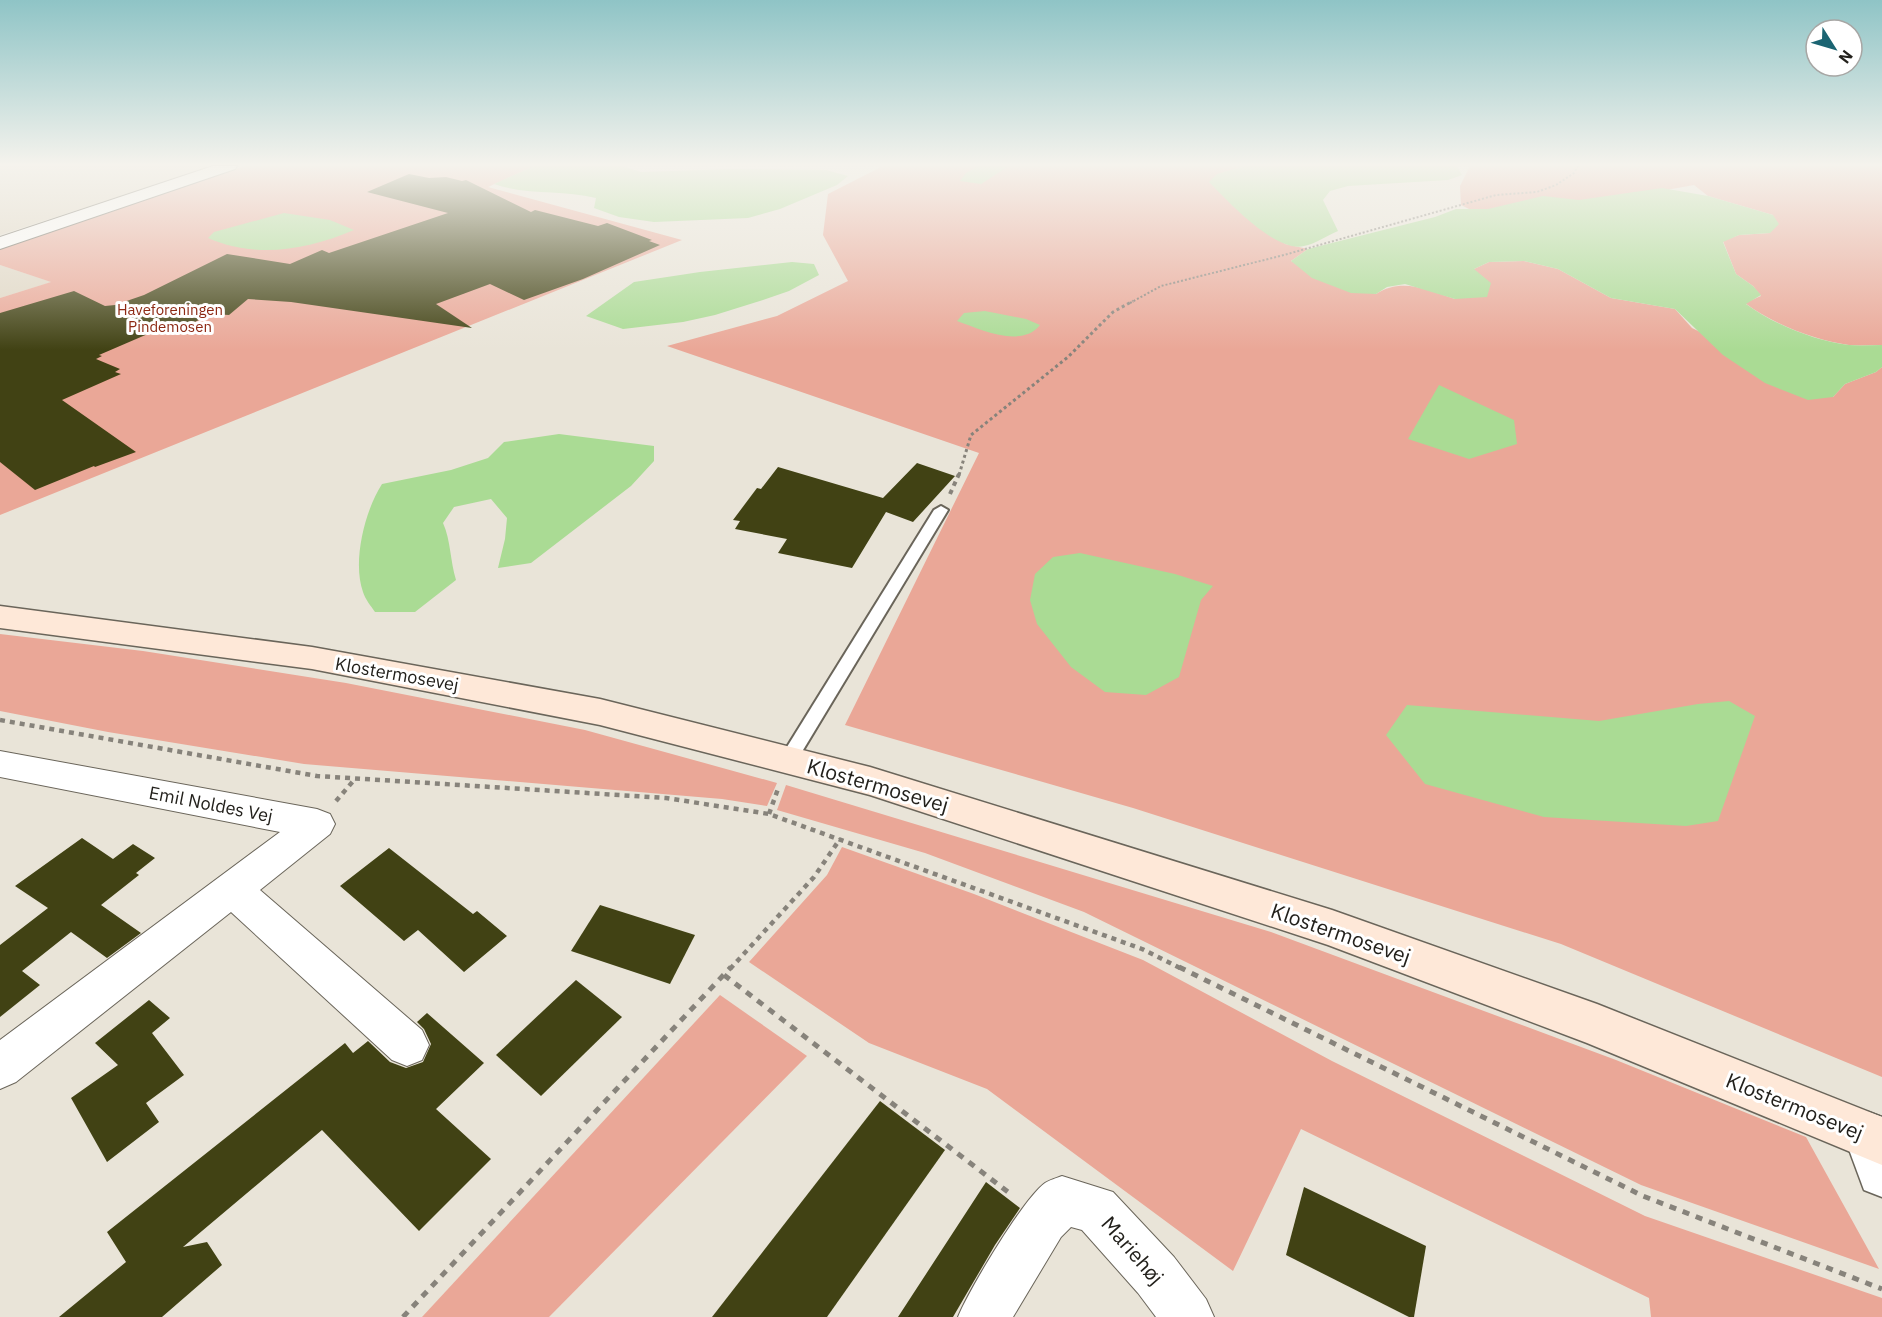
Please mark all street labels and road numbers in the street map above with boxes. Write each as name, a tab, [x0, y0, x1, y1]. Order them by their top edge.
street label: Klostermosevej	[333, 652, 461, 696]
street label: Klostermosevej	[804, 751, 952, 819]
street label: Emil Noldes Vej	[147, 781, 275, 827]
street label: Klostermosevej	[1267, 896, 1415, 970]
street label: Klostermosevej	[1722, 1066, 1868, 1146]
street label: Mariehøj	[1096, 1210, 1170, 1290]

